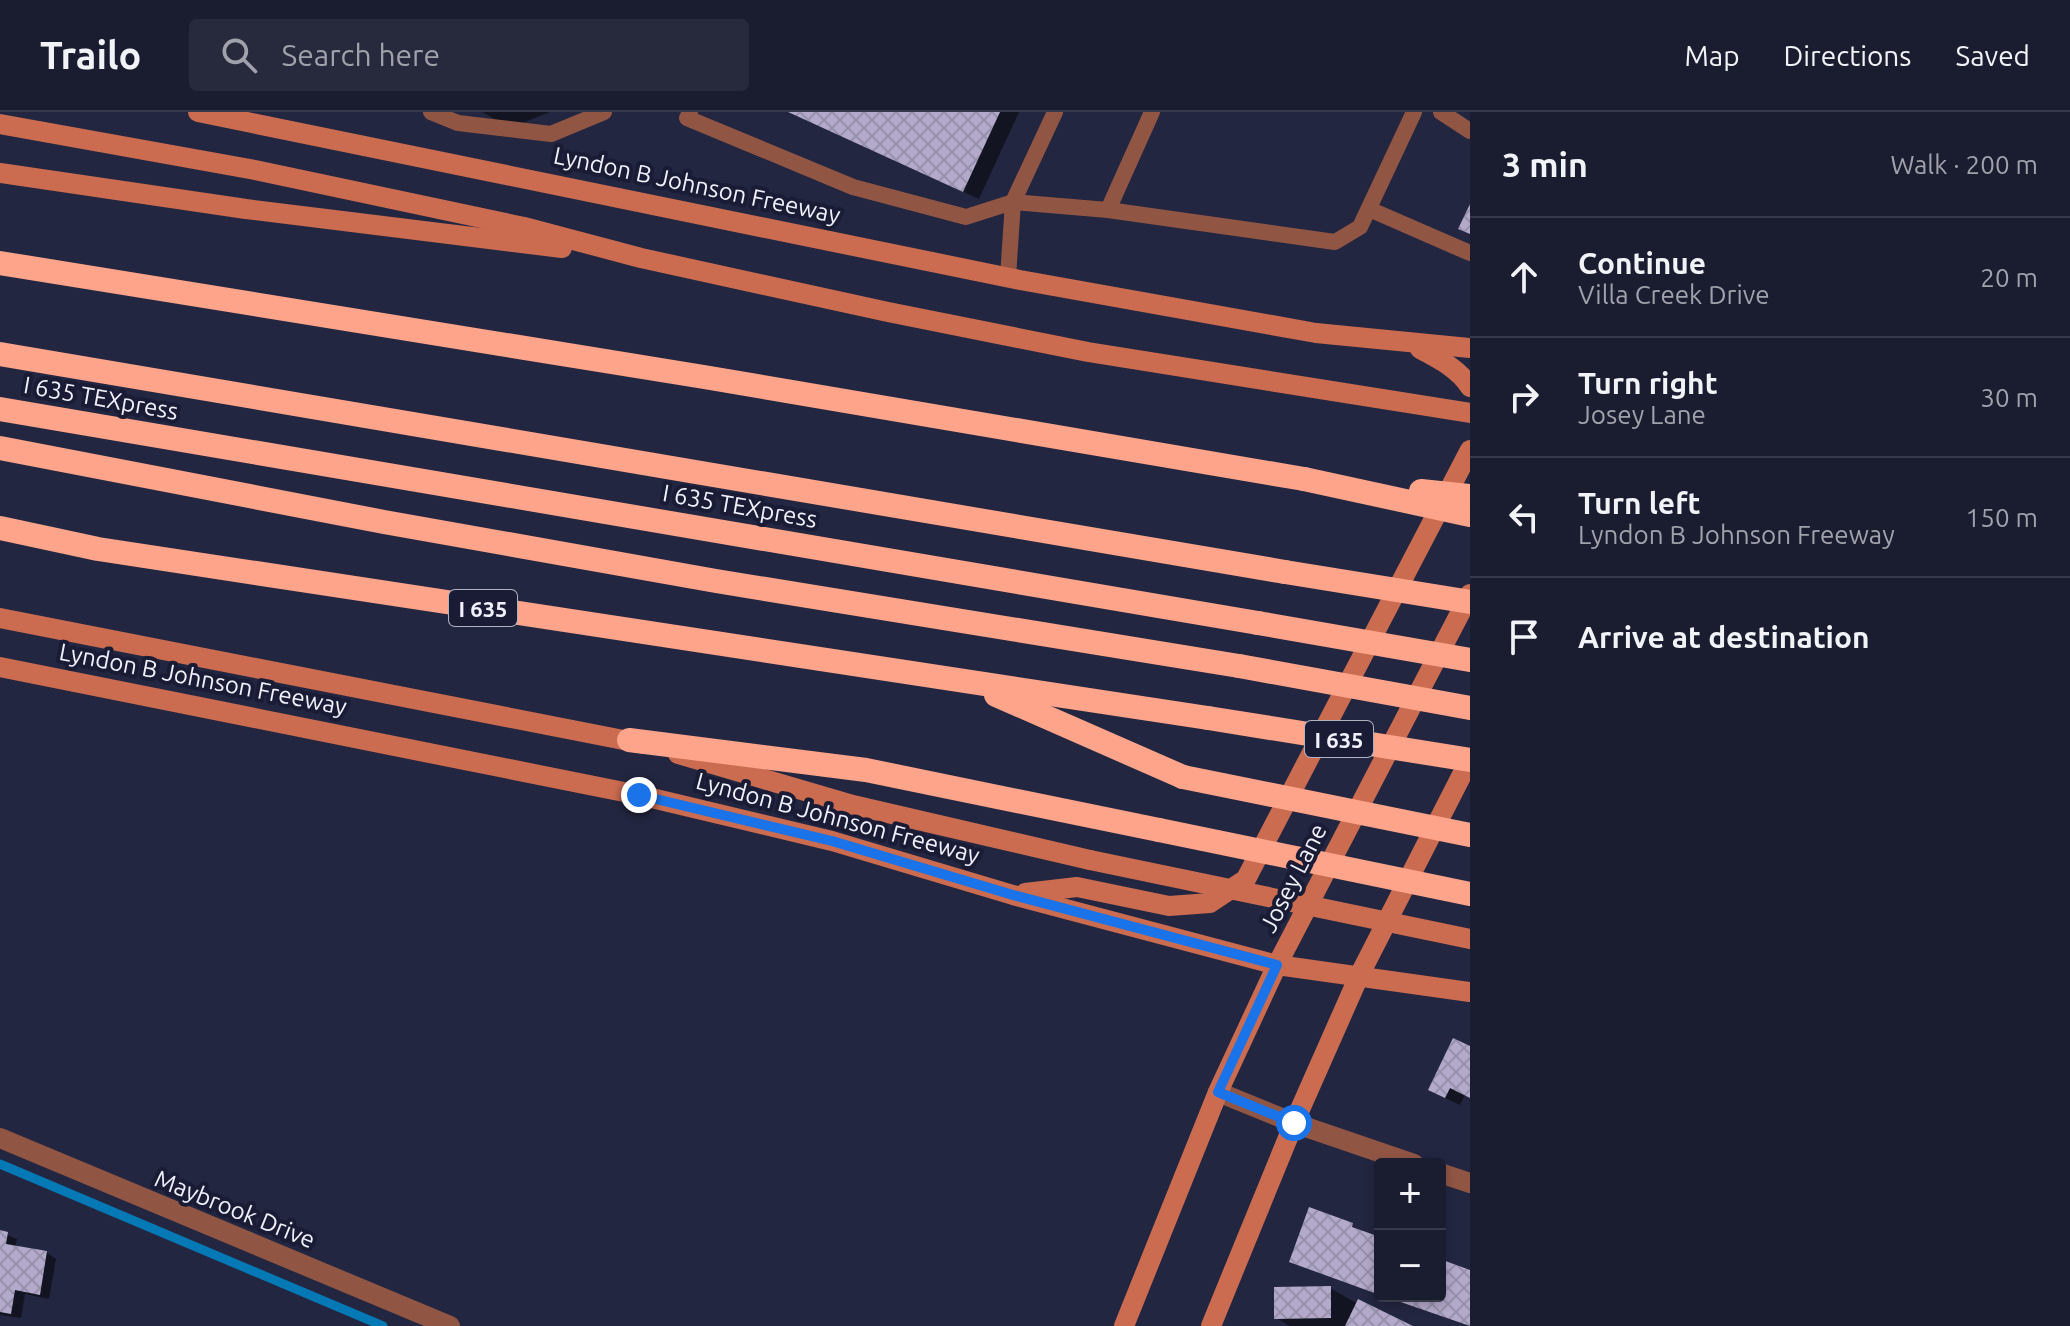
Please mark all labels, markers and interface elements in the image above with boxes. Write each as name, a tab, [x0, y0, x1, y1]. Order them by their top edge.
search box	[189, 19, 749, 91]
icon: search	[217, 33, 261, 77]
text: Trailo	[40, 34, 141, 76]
text: Search here	[281, 38, 440, 72]
text: Map	[1684, 40, 1740, 71]
text: Directions	[1784, 40, 1911, 71]
text: Saved	[1955, 40, 2030, 71]
street label: Lyndon B Johnson Freeway	[551, 141, 843, 229]
text: 3 min	[1502, 145, 1588, 183]
text: Walk · 200 m	[1890, 150, 2038, 179]
text: Continue	[1578, 246, 1706, 280]
icon: ahead	[1502, 255, 1546, 299]
text: 20 m	[1980, 263, 2038, 292]
text: Villa Creek Drive	[1578, 280, 1770, 309]
text: Turn right	[1578, 366, 1718, 400]
street label: I 635 TEXpress	[22, 371, 180, 425]
icon: right	[1502, 375, 1546, 419]
text: 30 m	[1980, 383, 2038, 412]
text: Josey Lane	[1578, 400, 1706, 429]
street label: I 635 TEXpress	[661, 479, 819, 533]
text: Turn left	[1578, 486, 1700, 520]
icon: left	[1502, 495, 1546, 539]
text: 150 m	[1966, 503, 2038, 532]
text: Lyndon B Johnson Freeway	[1578, 520, 1895, 549]
road number: I 635	[449, 590, 517, 626]
icon: arrive	[1502, 615, 1546, 659]
text: Arrive at destination	[1578, 620, 1870, 654]
street label: Lyndon B Johnson Freeway	[57, 638, 349, 720]
road number: I 635	[1305, 721, 1373, 757]
street label: Lyndon B Johnson Freeway	[693, 767, 983, 869]
route end	[621, 777, 657, 813]
street label: Josey Lane	[1254, 819, 1332, 937]
route start	[1276, 1105, 1312, 1141]
map controls	[1374, 1158, 1446, 1302]
button: +	[1374, 1158, 1446, 1230]
street label: Maybrook Drive	[151, 1165, 319, 1253]
button: −	[1374, 1230, 1446, 1302]

